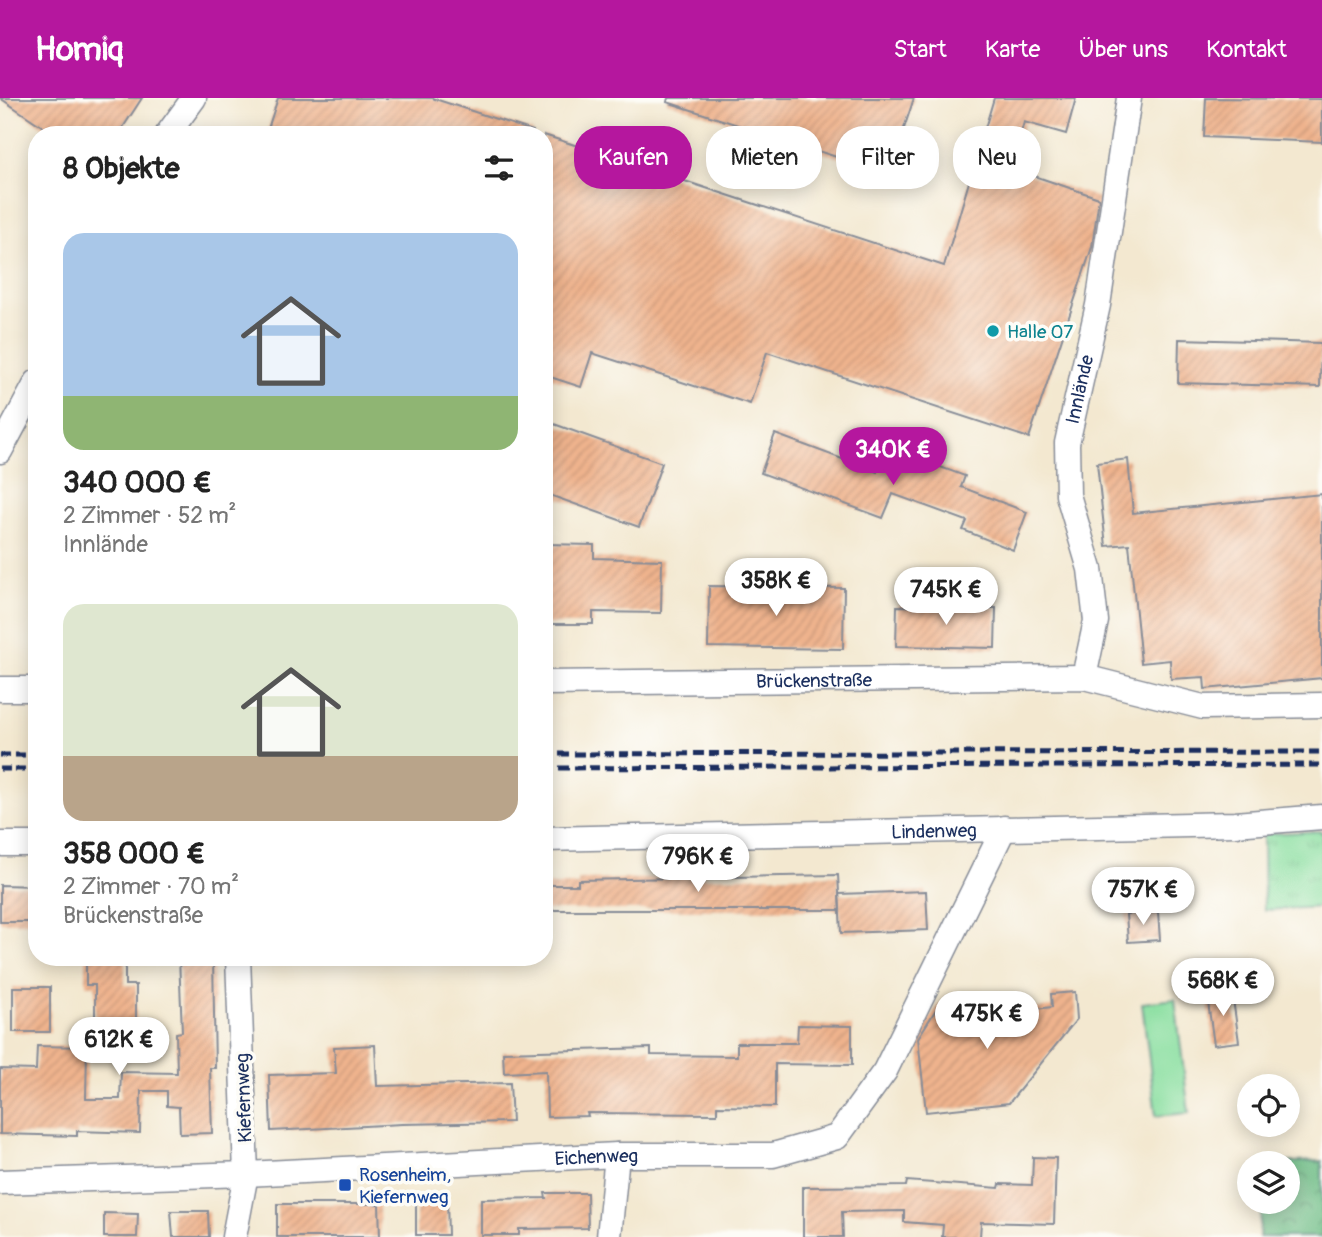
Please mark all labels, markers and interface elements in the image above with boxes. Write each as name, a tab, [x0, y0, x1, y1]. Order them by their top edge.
text: Homiq	[35, 29, 123, 70]
text: Start	[894, 35, 947, 64]
text: Karte	[985, 35, 1040, 64]
text: Über uns	[1078, 35, 1168, 64]
text: Kontakt	[1206, 35, 1287, 64]
chip: Kaufen	[574, 126, 692, 189]
chip: Mieten	[706, 126, 822, 189]
chip: Filter	[836, 126, 939, 189]
chip: Neu	[953, 126, 1041, 189]
icon: filters	[480, 149, 518, 187]
text: 8 Objekte	[63, 150, 180, 187]
icon: home	[228, 278, 354, 404]
place label: Halle 07	[1007, 320, 1073, 344]
marker: Halle 07	[985, 323, 1001, 339]
street label: Innlände	[1061, 352, 1100, 426]
pin: 340K €	[836, 428, 950, 487]
text: 340K €	[855, 435, 931, 464]
text: 340 000 €	[63, 464, 212, 501]
text: 2 Zimmer · 52 m²	[63, 501, 237, 530]
text: Innlände	[63, 530, 148, 559]
pin: 358K €	[719, 559, 833, 618]
text: 358K €	[741, 566, 811, 595]
pin: 745K €	[889, 568, 1003, 627]
text: 745K €	[910, 575, 982, 604]
icon: home	[228, 649, 354, 775]
street label: Brückenstraße	[756, 668, 873, 694]
street label: Lindenweg	[891, 819, 977, 844]
pin: 796K €	[641, 834, 755, 894]
text: 358 000 €	[63, 835, 205, 872]
text: 796K €	[662, 842, 734, 871]
pin: 757K €	[1086, 868, 1200, 927]
text: 2 Zimmer · 70 m²	[63, 872, 239, 901]
text: 757K €	[1108, 875, 1178, 904]
text: Brückenstraße	[63, 901, 203, 930]
pin: 568K €	[1166, 958, 1280, 1018]
text: 568K €	[1187, 966, 1259, 995]
pin: 475K €	[930, 992, 1044, 1051]
text: 475K €	[951, 999, 1023, 1028]
pin: 612K €	[62, 1018, 176, 1077]
text: 612K €	[84, 1025, 154, 1054]
street label: Kiefernweg	[230, 1053, 258, 1143]
map controls	[1237, 1074, 1300, 1214]
button: locate	[1237, 1074, 1300, 1137]
street label: Eichenweg	[554, 1144, 638, 1171]
button: layers	[1237, 1151, 1300, 1214]
place label: Rosenheim, Kiefernweg	[359, 1163, 451, 1209]
marker: Rosenheim, Kiefernweg	[337, 1177, 353, 1193]

